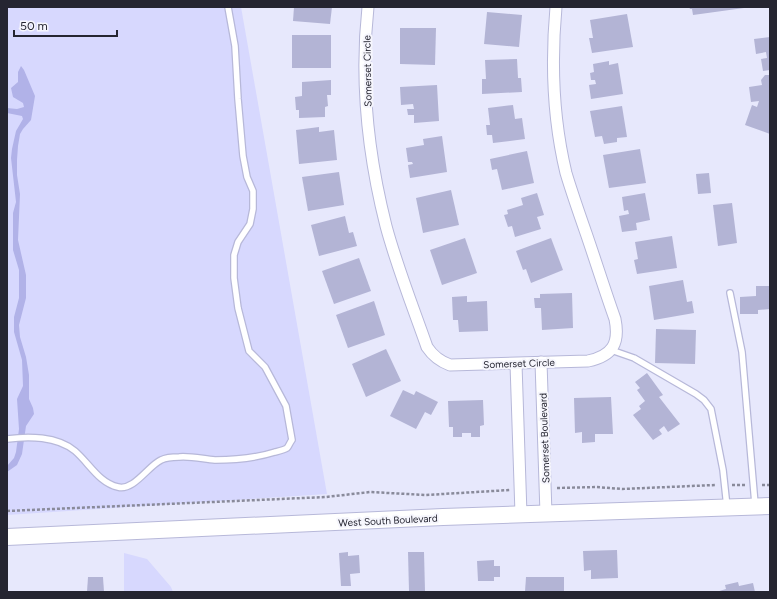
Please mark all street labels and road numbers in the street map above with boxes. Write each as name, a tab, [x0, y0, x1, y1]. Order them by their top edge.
street label: Somerset Circle	[360, 35, 375, 107]
street label: Somerset Circle	[483, 356, 556, 371]
street label: Somerset Boulevard	[536, 393, 553, 483]
street label: West South Boulevard	[338, 511, 438, 530]

